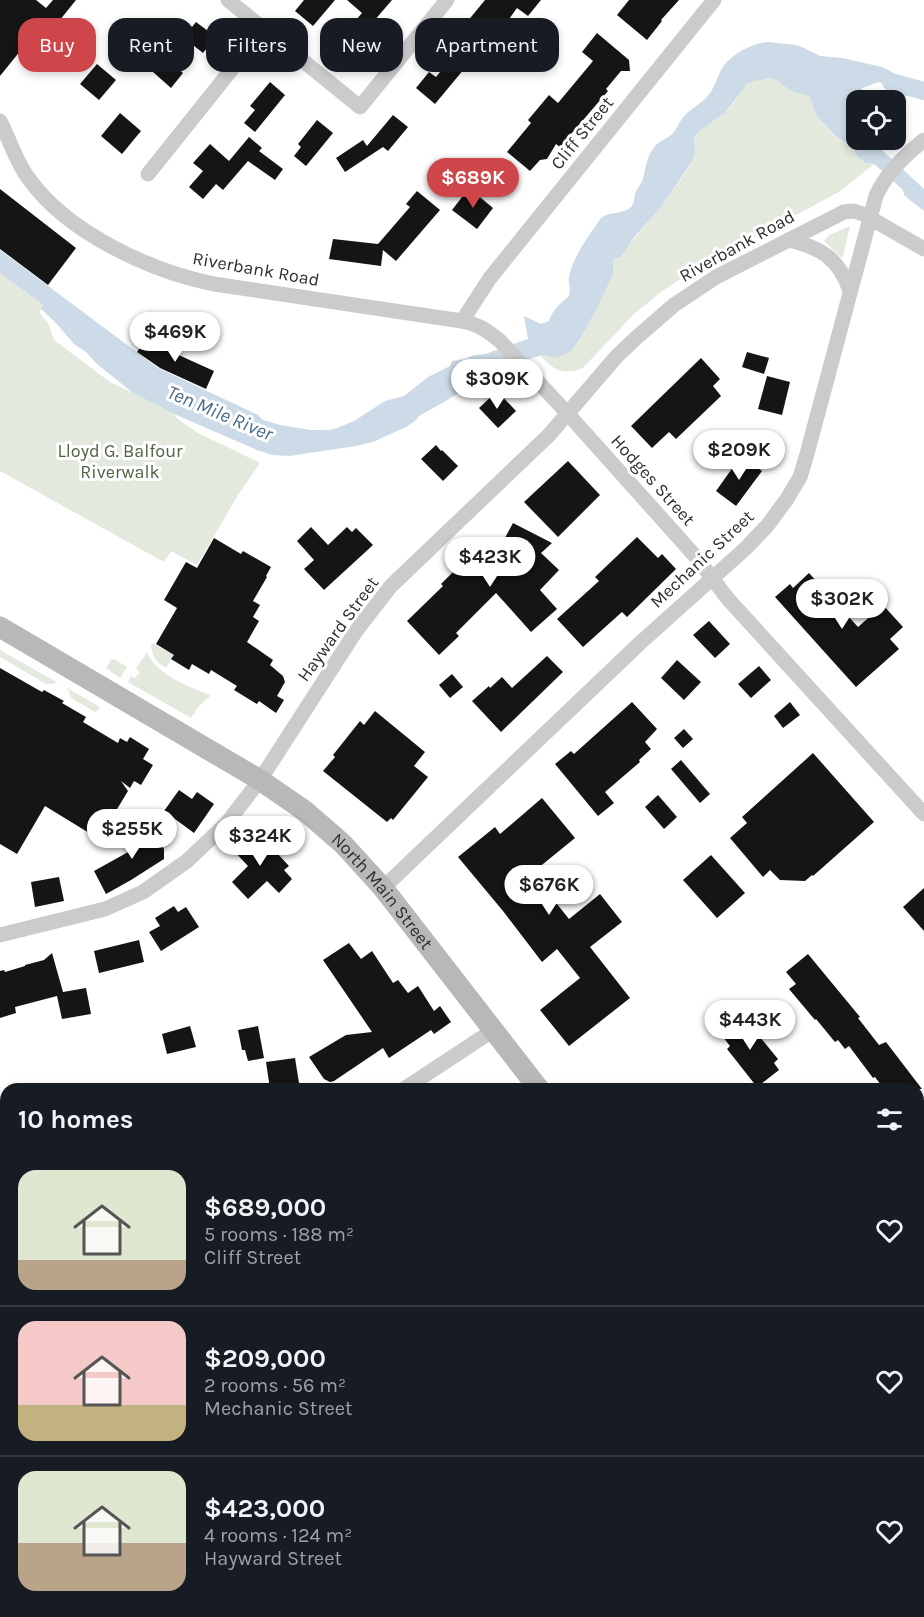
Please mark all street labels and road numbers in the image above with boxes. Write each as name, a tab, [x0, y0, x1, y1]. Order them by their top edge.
street label: Cliff Street	[546, 92, 618, 174]
street label: Riverbank Road	[675, 205, 799, 287]
street label: Riverbank Road	[191, 247, 321, 291]
street label: Hodges Street	[606, 430, 700, 530]
street label: Mechanic Street	[646, 505, 759, 613]
street label: Hayward Street	[293, 572, 384, 686]
street label: North Main Street	[327, 828, 438, 954]

